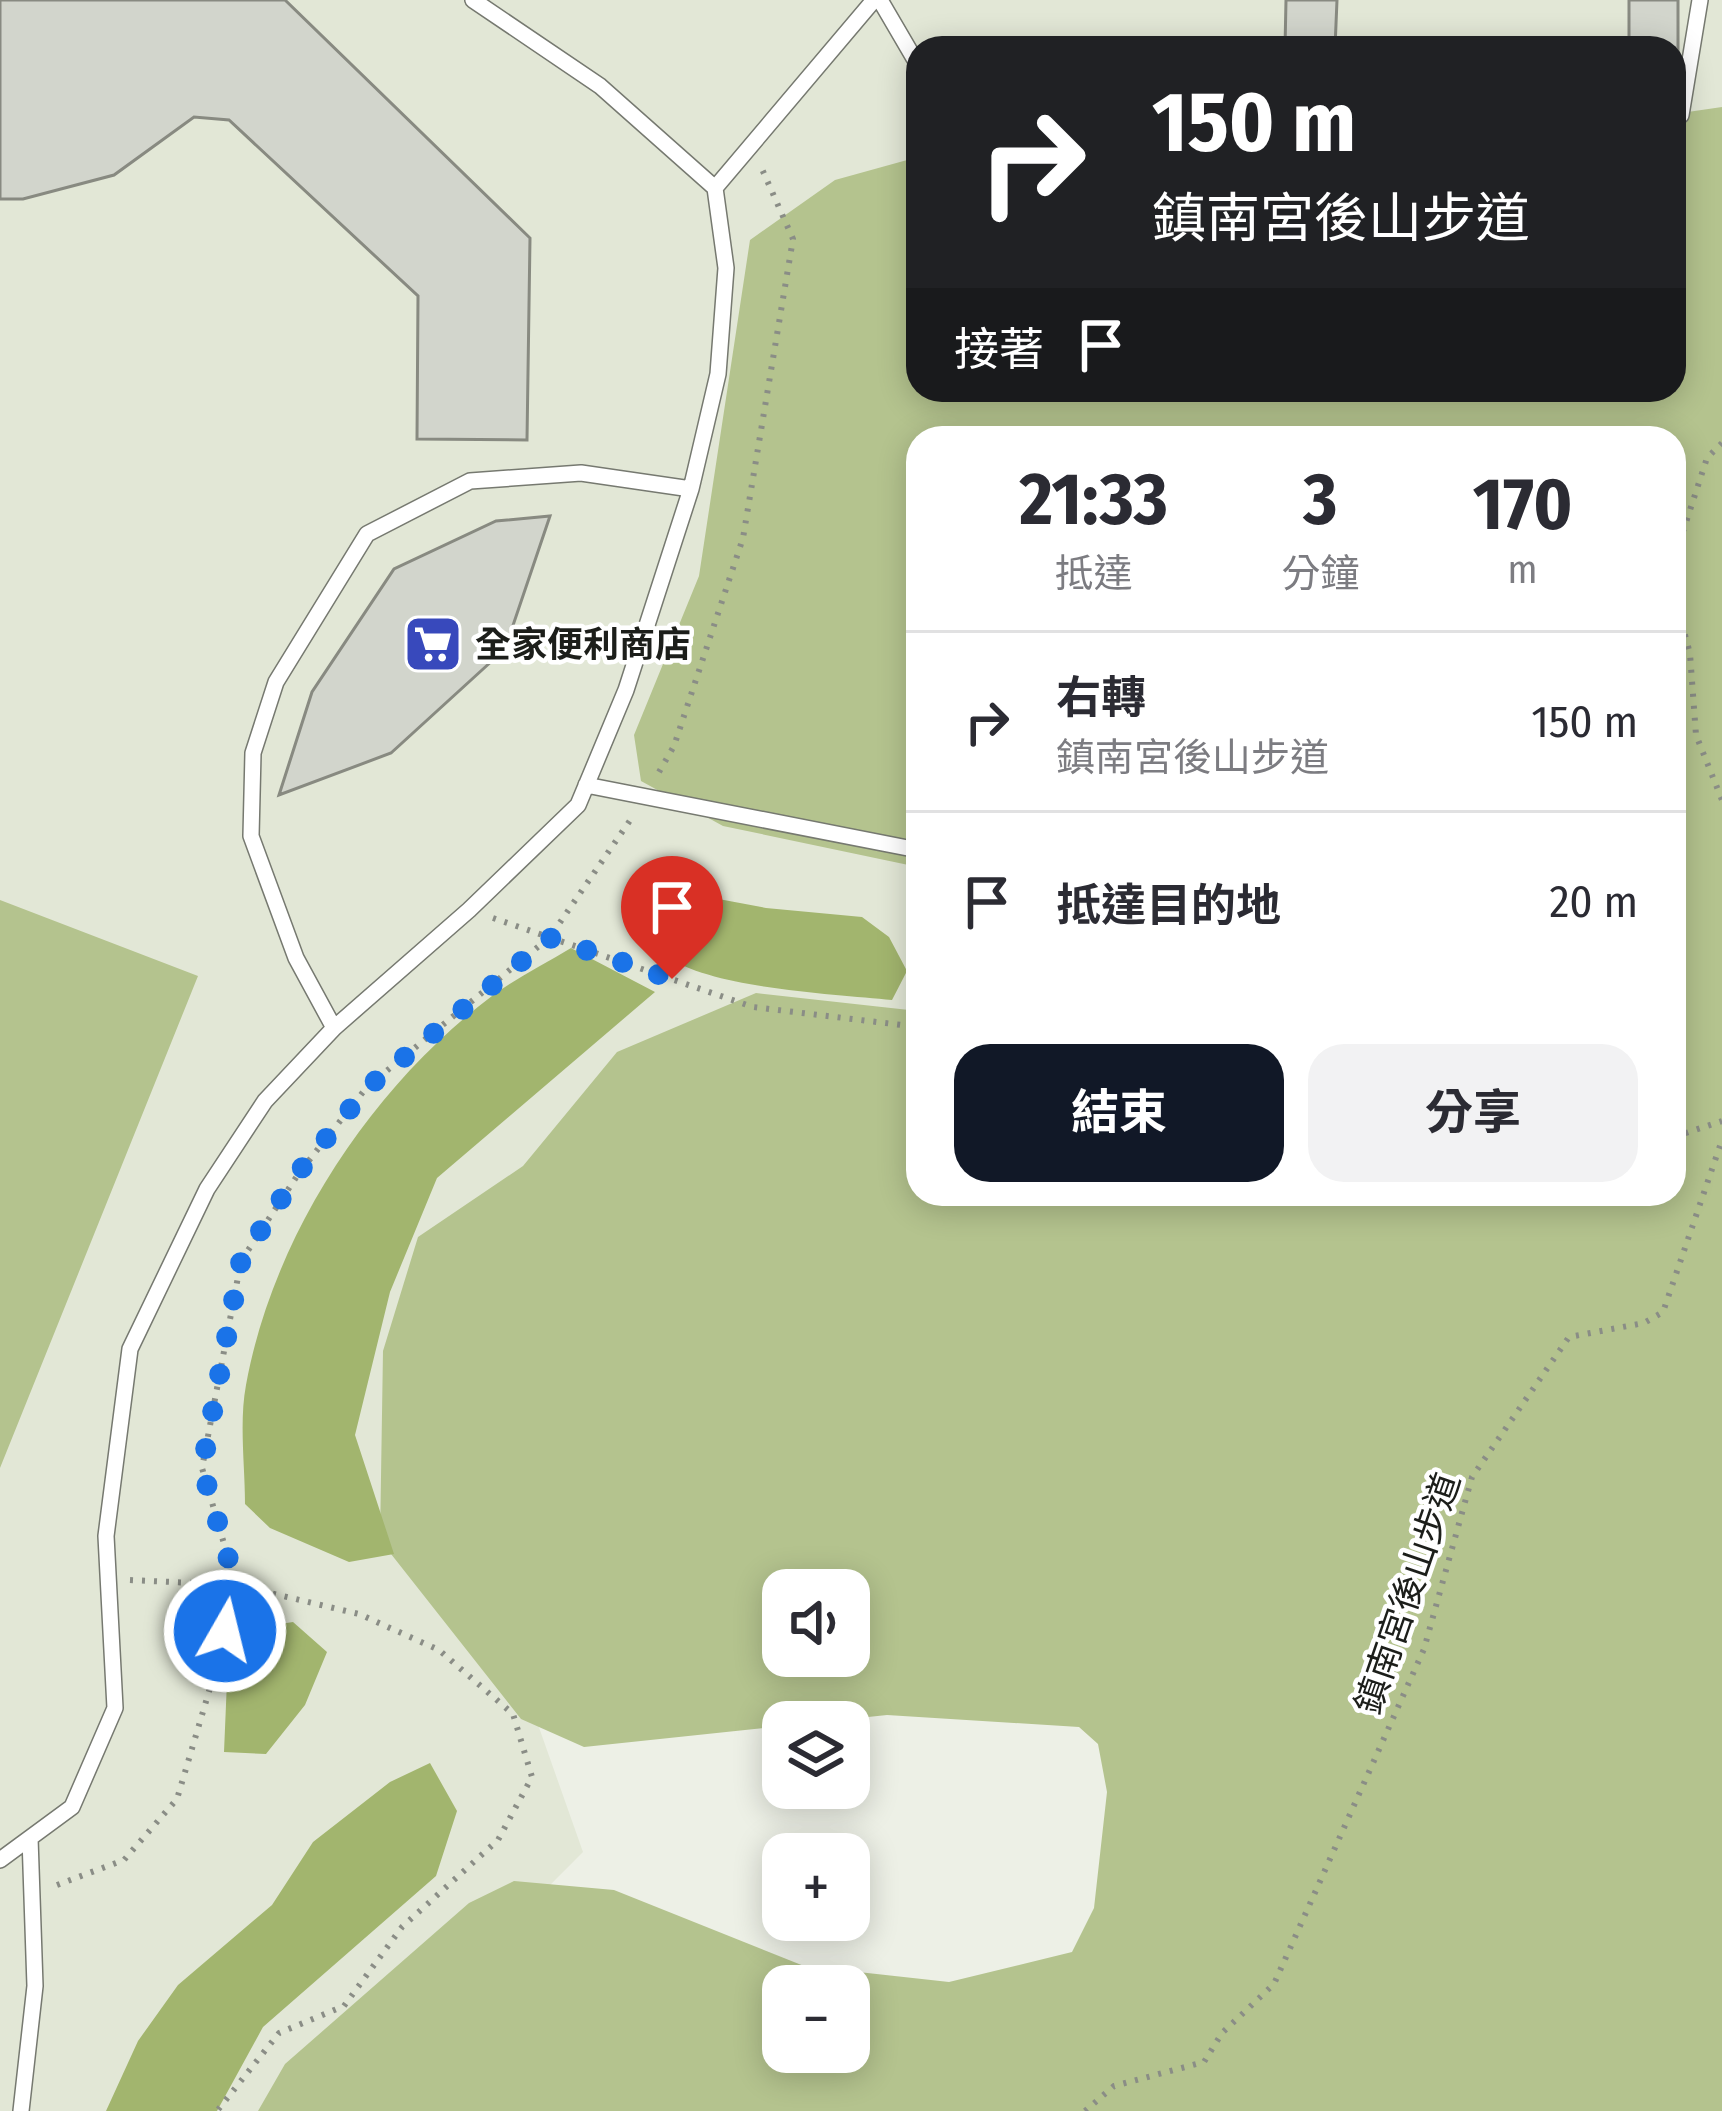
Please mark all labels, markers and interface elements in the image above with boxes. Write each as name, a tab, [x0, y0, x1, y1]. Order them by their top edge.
text: 150 m	[1152, 72, 1356, 173]
icon: right	[954, 84, 1110, 240]
text: 鎮南宮後山步道	[1152, 187, 1530, 251]
icon: arrive	[1068, 312, 1134, 378]
text: 接著	[954, 323, 1044, 377]
text: 21:33	[1019, 457, 1168, 543]
text: 3	[1303, 457, 1337, 543]
text: 170	[1473, 462, 1573, 548]
text: m	[1508, 547, 1538, 593]
text: 抵達	[1055, 551, 1133, 597]
text: 分鐘	[1281, 551, 1359, 597]
supermarket icon: 全家便利商店	[402, 613, 464, 675]
place label: 全家便利商店	[475, 623, 691, 667]
text: 右轉	[1056, 671, 1146, 725]
icon: right	[954, 689, 1020, 755]
text: 150 m	[1531, 695, 1638, 749]
text: 鎮南宮後山步道	[1056, 735, 1329, 781]
pin	[621, 856, 723, 979]
icon: arrive	[954, 869, 1020, 935]
icon: arrive	[639, 874, 705, 940]
text: 20 m	[1550, 875, 1638, 929]
text: 抵達目的地	[1056, 879, 1281, 933]
button: 結束	[954, 1044, 1284, 1182]
button: 分享	[1308, 1044, 1638, 1182]
street label: 鎮南宮後山步道	[1346, 1467, 1470, 1720]
position arrow	[162, 1568, 288, 1694]
map controls	[762, 1569, 870, 2073]
button: sound	[762, 1569, 870, 1677]
button: layers	[762, 1701, 870, 1809]
button: +	[762, 1833, 870, 1941]
button: −	[762, 1965, 870, 2073]

